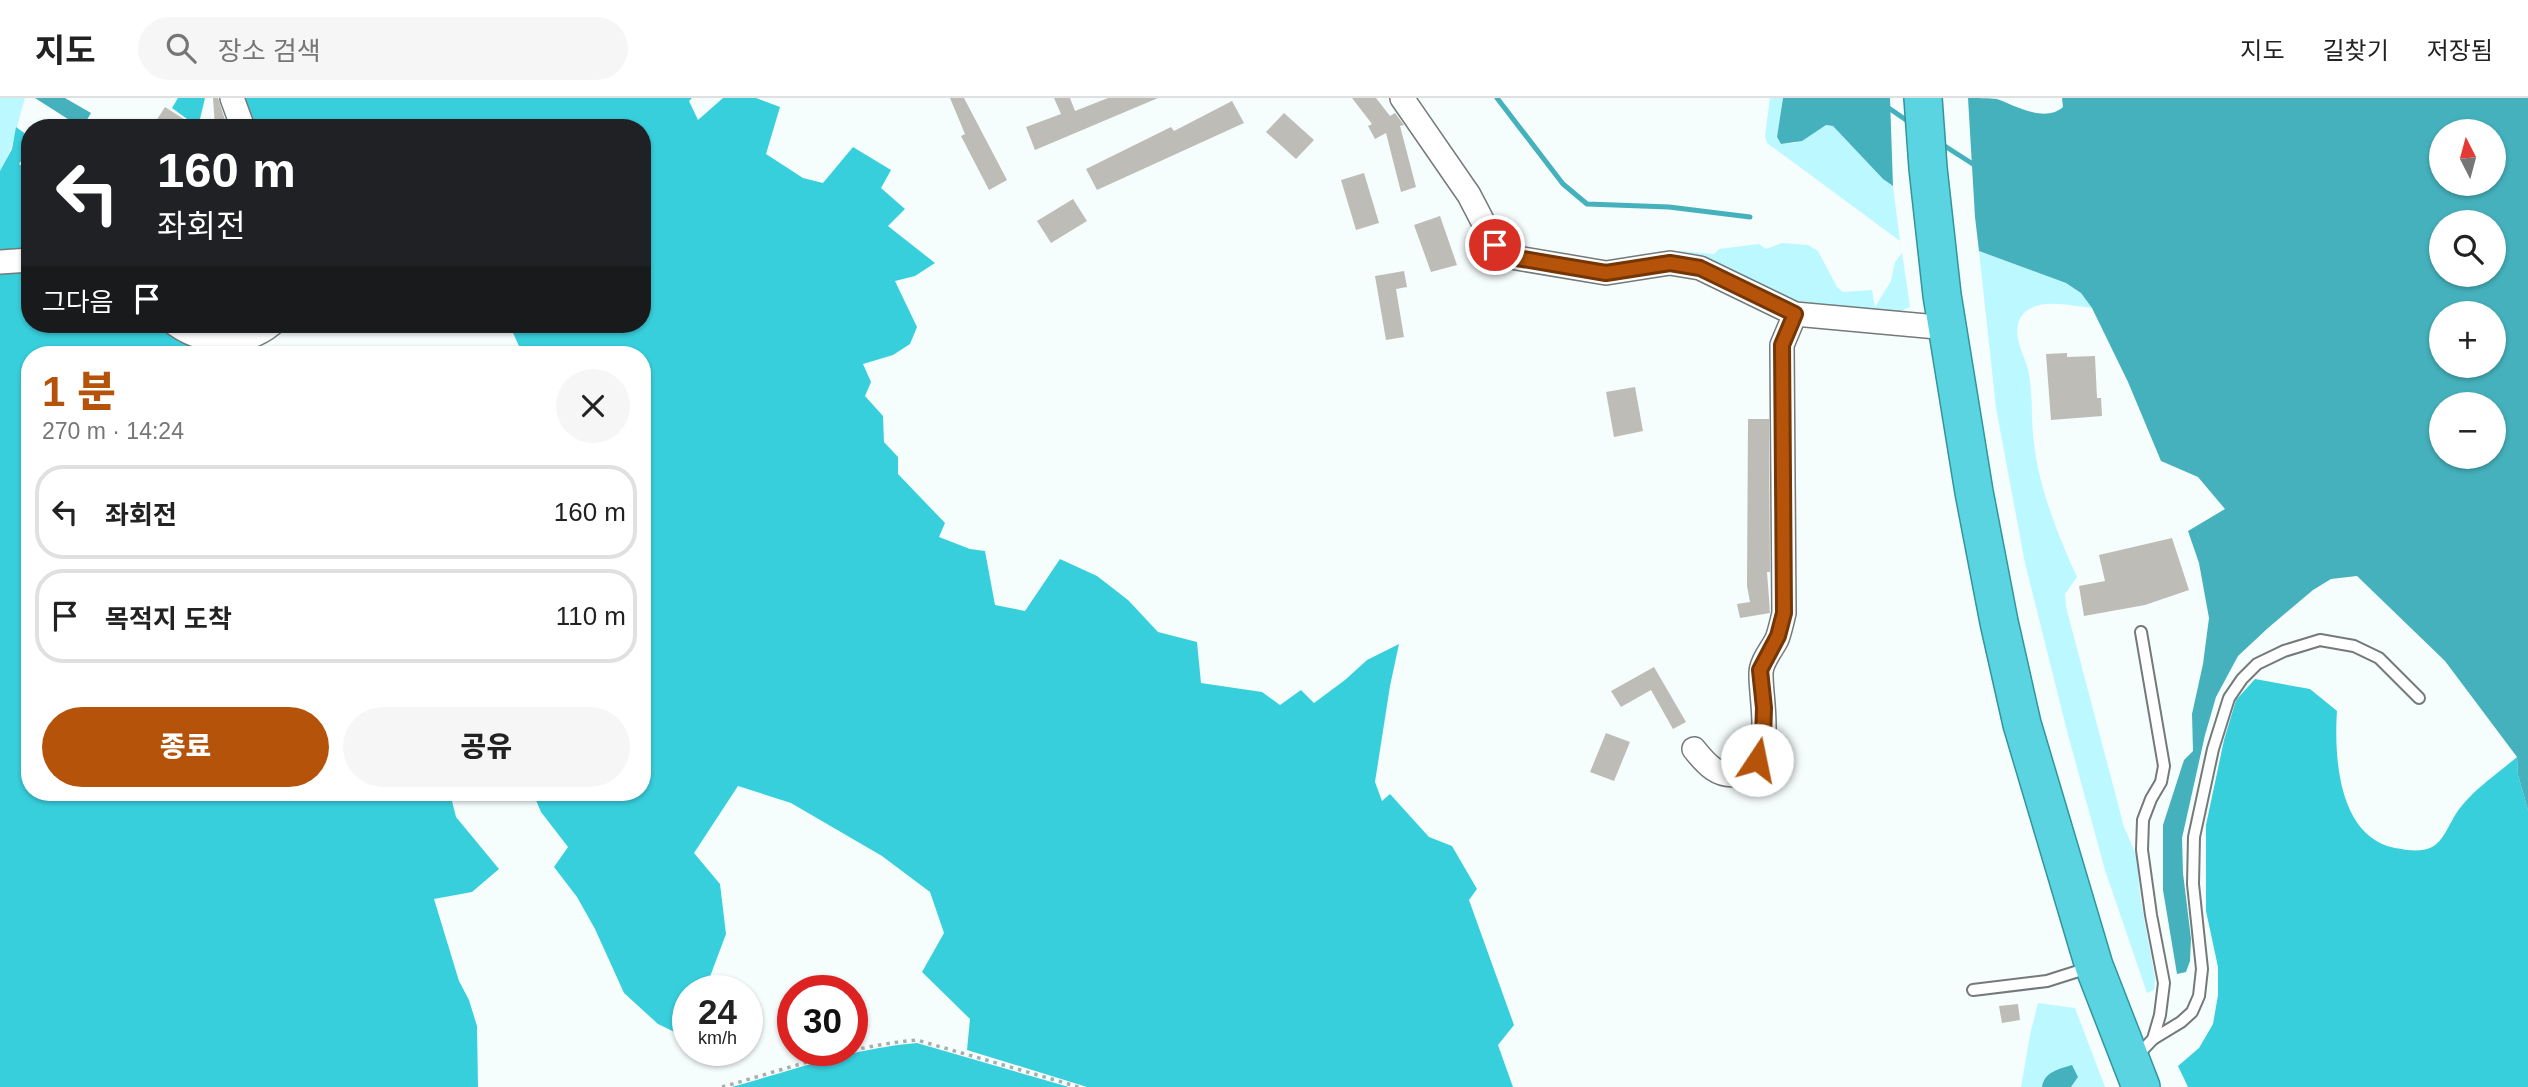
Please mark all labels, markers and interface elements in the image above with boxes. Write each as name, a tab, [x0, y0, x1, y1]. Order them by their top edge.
search box	[138, 17, 628, 80]
icon: search	[162, 29, 200, 67]
text: 지도	[35, 32, 96, 69]
text: 장소 검색	[218, 36, 321, 66]
text: 지도	[2240, 37, 2285, 64]
text: 길찾기	[2323, 37, 2389, 64]
text: 저장됨	[2427, 37, 2493, 64]
north arrow	[2429, 119, 2506, 196]
map controls	[2429, 119, 2506, 469]
text: 160 m	[157, 143, 296, 197]
icon: left	[42, 147, 133, 238]
text: 좌회전	[157, 208, 245, 244]
button: search	[2429, 210, 2506, 287]
pin	[1465, 215, 1525, 275]
icon: arrive	[1476, 226, 1514, 264]
icon: arrive	[128, 280, 166, 318]
text: 그다음	[42, 287, 114, 317]
button: +	[2429, 301, 2506, 378]
text: 1 분	[42, 368, 116, 415]
button: close	[556, 369, 630, 443]
button: −	[2429, 392, 2506, 469]
text: 270 m · 14:24	[42, 418, 184, 444]
icon: left	[46, 493, 84, 531]
text: 160 m	[554, 497, 626, 527]
text: 좌회전	[105, 500, 177, 530]
icon: arrive	[46, 597, 84, 635]
text: 110 m	[556, 601, 626, 631]
text: 목적지 도착	[105, 604, 232, 634]
button: 종료	[42, 707, 329, 787]
button: 공유	[343, 707, 630, 787]
position arrow	[1720, 723, 1794, 797]
speed limit sign: 30	[777, 975, 868, 1066]
text: 24	[698, 992, 737, 1031]
text: km/h	[698, 1028, 737, 1048]

